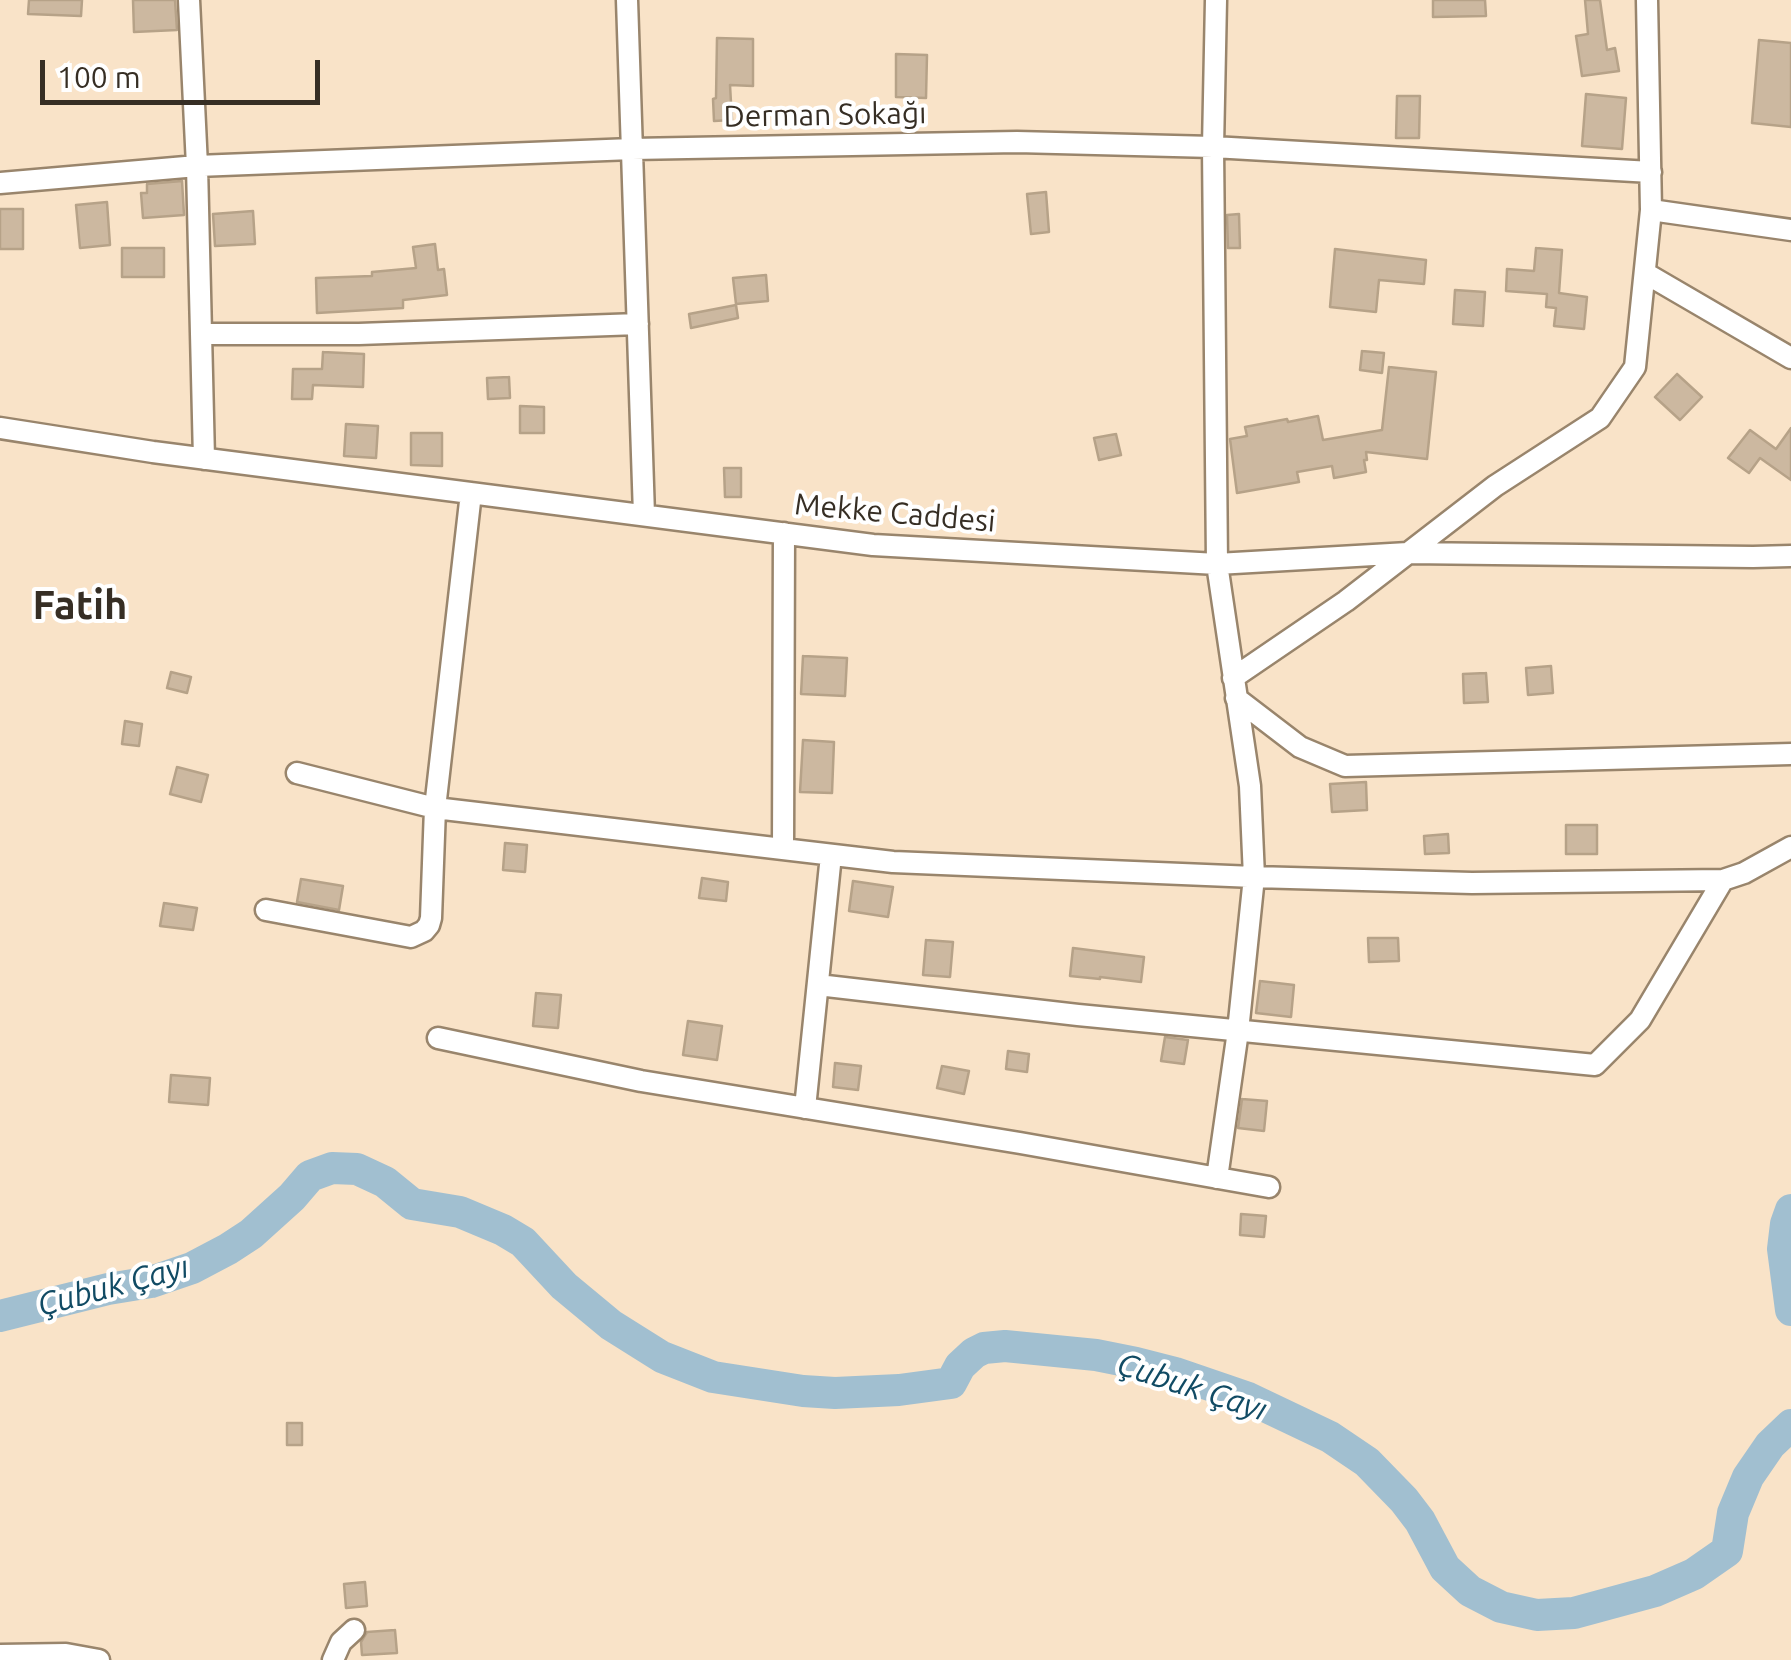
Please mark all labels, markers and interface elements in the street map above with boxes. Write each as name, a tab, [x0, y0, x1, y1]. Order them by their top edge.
scale bar	[45, 40, 325, 102]
text: 100 m	[57, 60, 141, 94]
street label: Derman Sokağı	[723, 95, 927, 135]
street label: Mekke Caddesi	[793, 486, 997, 540]
district label: Fatih	[33, 582, 127, 630]
water label: Çubuk Çayı	[33, 1247, 193, 1325]
water label: Çubuk Çayı	[1112, 1345, 1272, 1429]

